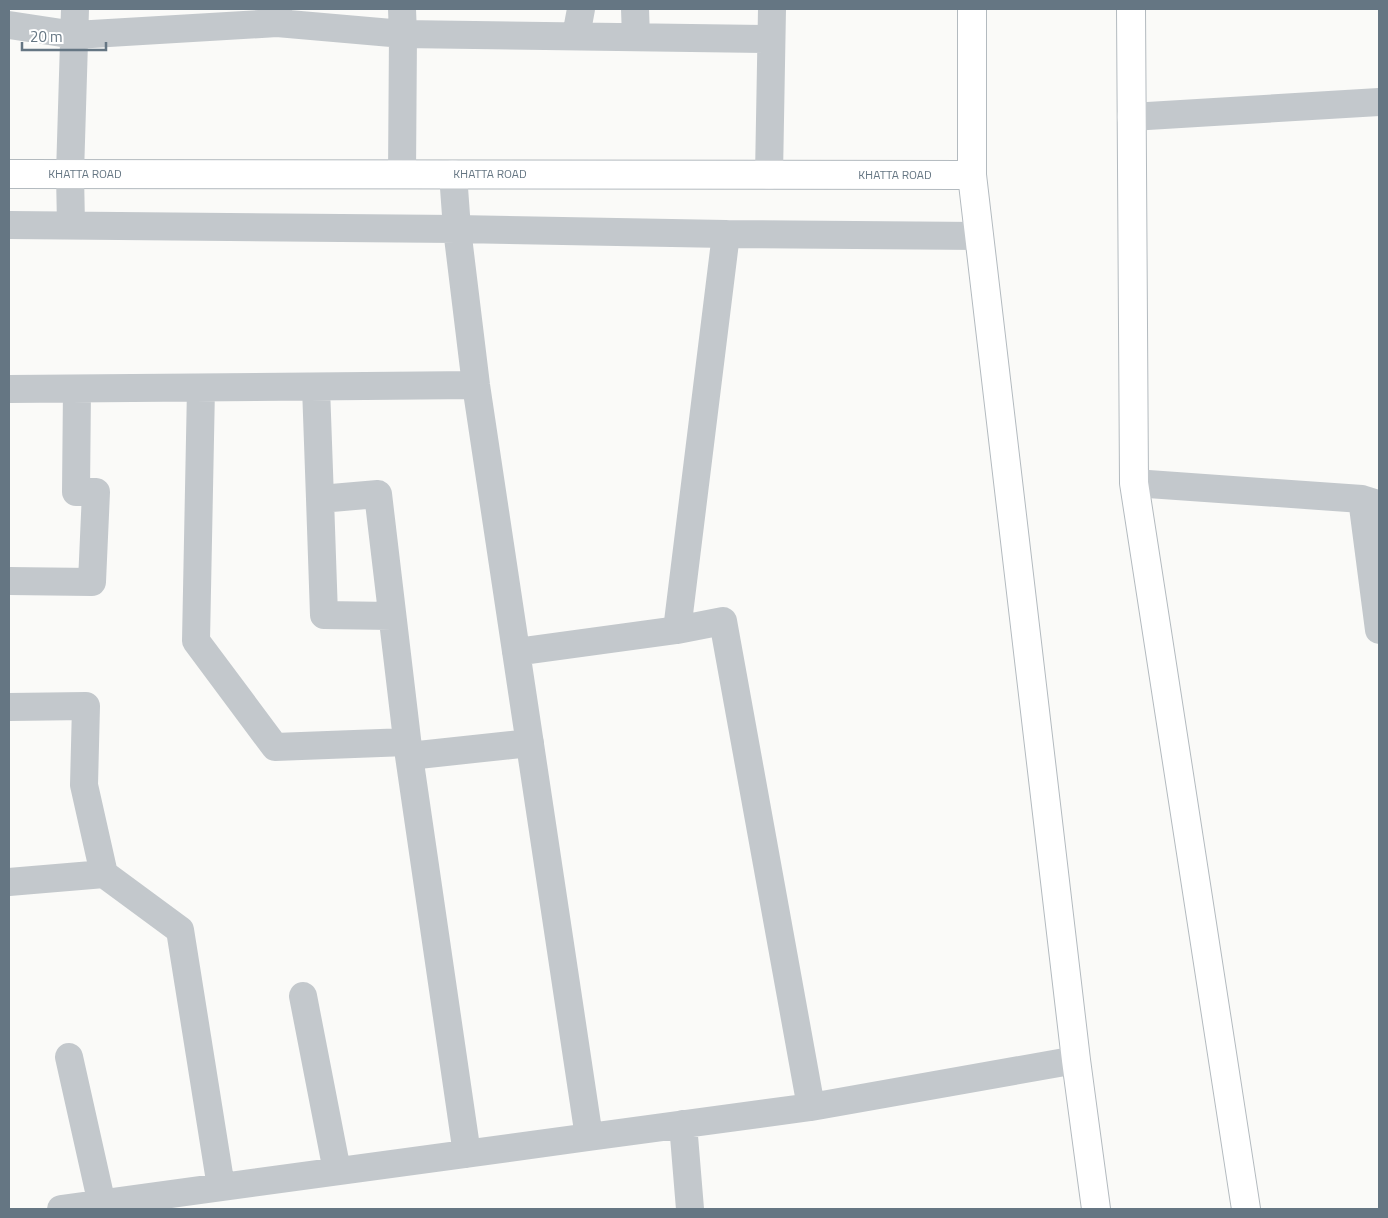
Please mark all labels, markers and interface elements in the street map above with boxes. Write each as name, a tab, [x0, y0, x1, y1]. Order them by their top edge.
scale bar	[22, 20, 106, 52]
text: 20 m	[30, 25, 63, 48]
street label: KHATTA ROAD	[48, 164, 122, 183]
street label: KHATTA ROAD	[453, 164, 527, 183]
street label: KHATTA ROAD	[858, 165, 932, 184]

